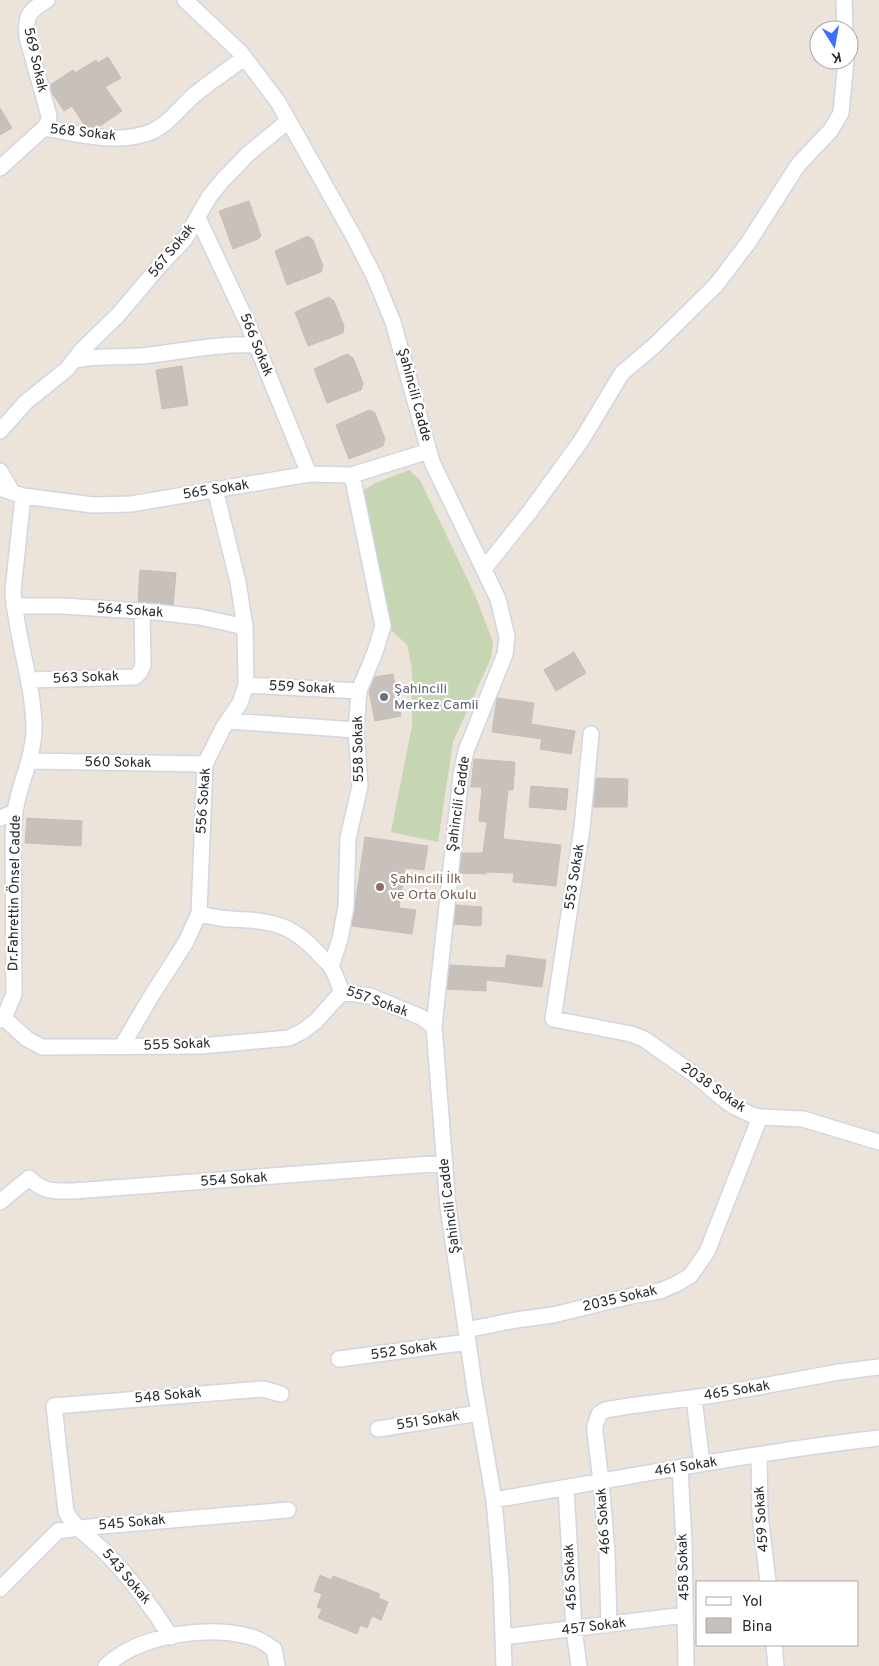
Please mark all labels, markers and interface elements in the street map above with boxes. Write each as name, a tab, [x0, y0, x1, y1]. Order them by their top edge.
north arrow	[809, 20, 859, 70]
street label: 569 Sokak	[19, 26, 51, 94]
text: K	[830, 47, 843, 66]
street label: 568 Sokak	[49, 121, 117, 145]
street label: 567 Sokak	[145, 221, 199, 281]
street label: 566 Sokak	[236, 311, 276, 379]
street label: Şahincili Cadde	[393, 346, 435, 444]
street label: 565 Sokak	[182, 476, 250, 504]
street label: 564 Sokak	[96, 600, 164, 622]
street label: 563 Sokak	[52, 668, 120, 688]
street label: 559 Sokak	[268, 678, 336, 698]
place label: Şahincili Merkez Camii	[394, 681, 479, 714]
marker: Şahincili Merkez Camii	[378, 691, 390, 703]
street label: 558 Sokak	[350, 715, 368, 783]
street label: 560 Sokak	[84, 754, 152, 772]
street label: Şahincili Cadde	[444, 755, 474, 853]
street label: 556 Sokak	[193, 767, 215, 835]
street label: Dr.Fahrettin Önsel Cadde	[4, 815, 25, 971]
street label: 553 Sokak	[561, 843, 589, 911]
place label: Şahincili İlk ve Orta Okulu	[390, 870, 477, 904]
marker: Şahincili İlk ve Orta Okulu	[374, 881, 386, 893]
street label: 557 Sokak	[343, 983, 411, 1021]
street label: 555 Sokak	[143, 1035, 211, 1055]
street label: 2038 Sokak	[677, 1059, 749, 1117]
street label: Şahincili Cadde	[436, 1157, 464, 1255]
street label: 554 Sokak	[200, 1169, 268, 1191]
street label: 2035 Sokak	[581, 1282, 659, 1316]
street label: 552 Sokak	[370, 1338, 438, 1364]
street label: 465 Sokak	[703, 1377, 771, 1405]
street label: 548 Sokak	[134, 1385, 202, 1407]
street label: 551 Sokak	[395, 1408, 461, 1434]
street label: 461 Sokak	[653, 1454, 719, 1480]
street label: 459 Sokak	[751, 1485, 773, 1553]
street label: 466 Sokak	[593, 1487, 615, 1555]
street label: 545 Sokak	[98, 1512, 166, 1534]
street label: 458 Sokak	[674, 1533, 694, 1601]
street label: 456 Sokak	[561, 1543, 581, 1611]
street label: 543 Sokak	[98, 1546, 154, 1608]
legend	[696, 1581, 859, 1646]
text: Yol	[742, 1593, 763, 1612]
street label: 457 Sokak	[561, 1615, 627, 1639]
text: Bina	[742, 1618, 772, 1637]

